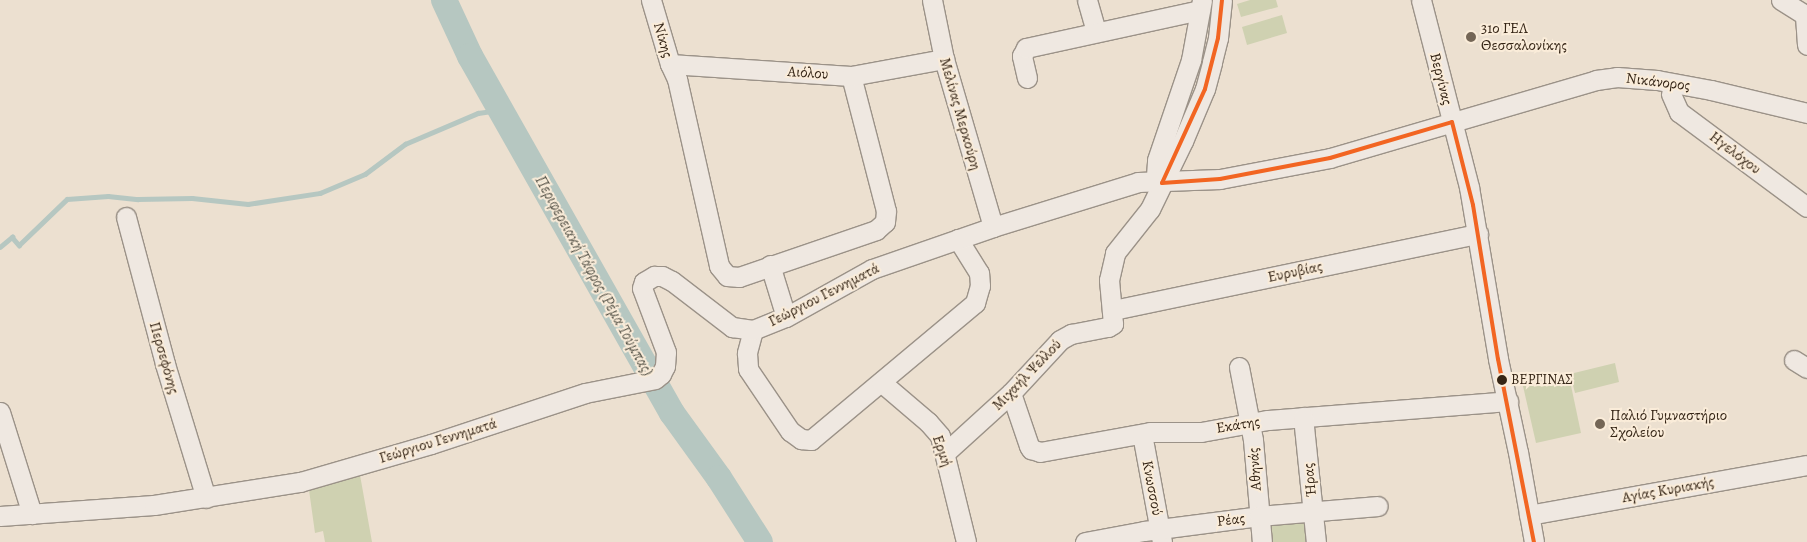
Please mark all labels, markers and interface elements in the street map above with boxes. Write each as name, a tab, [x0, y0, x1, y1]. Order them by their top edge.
place label: 31ο ΓΕΛ Θεσσαλονίκης	[1481, 19, 1567, 54]
street label: Νίκης	[649, 20, 677, 60]
marker: 31ο ΓΕΛ Θεσσαλονίκης	[1465, 31, 1477, 43]
street label: Βεργίνας	[1426, 51, 1456, 107]
street label: Μελίνας Μερκούρη	[935, 56, 985, 172]
street label: Αιόλου	[787, 63, 829, 83]
street label: Νικάνορος	[1625, 69, 1691, 95]
street label: Ηγελόχου	[1706, 128, 1764, 178]
water label: Περιφερειακή Τάφρος (Ρέμα Τούμπας)	[531, 172, 657, 380]
street label: Ευρυβίας	[1266, 257, 1324, 287]
street label: Γεώργιου Γεννηματά	[766, 259, 882, 331]
street label: Περσεφόνης	[145, 320, 183, 396]
street label: Μιχαήλ Ψελλού	[989, 336, 1065, 414]
place label: ΒΕΡΓΙΝΑΣ	[1511, 372, 1573, 388]
marker: ΒΕΡΓΙΝΑΣ	[1497, 375, 1507, 385]
place label: Παλιό Γυμναστήριο Σχολείου	[1610, 406, 1727, 441]
street label: Εκάτης	[1215, 413, 1261, 437]
street label: Γεώργιου Γεννηματά	[377, 415, 499, 467]
marker: Παλιό Γυμναστήριο Σχολείου	[1594, 418, 1606, 430]
street label: Ερμή	[928, 433, 956, 469]
street label: Αθηνάς	[1245, 447, 1265, 491]
street label: Κνωσσού	[1138, 459, 1166, 517]
street label: Ήρας	[1299, 462, 1321, 498]
street label: Αγίας Κυριακής	[1621, 473, 1715, 507]
street label: Ρέας	[1216, 509, 1246, 531]

